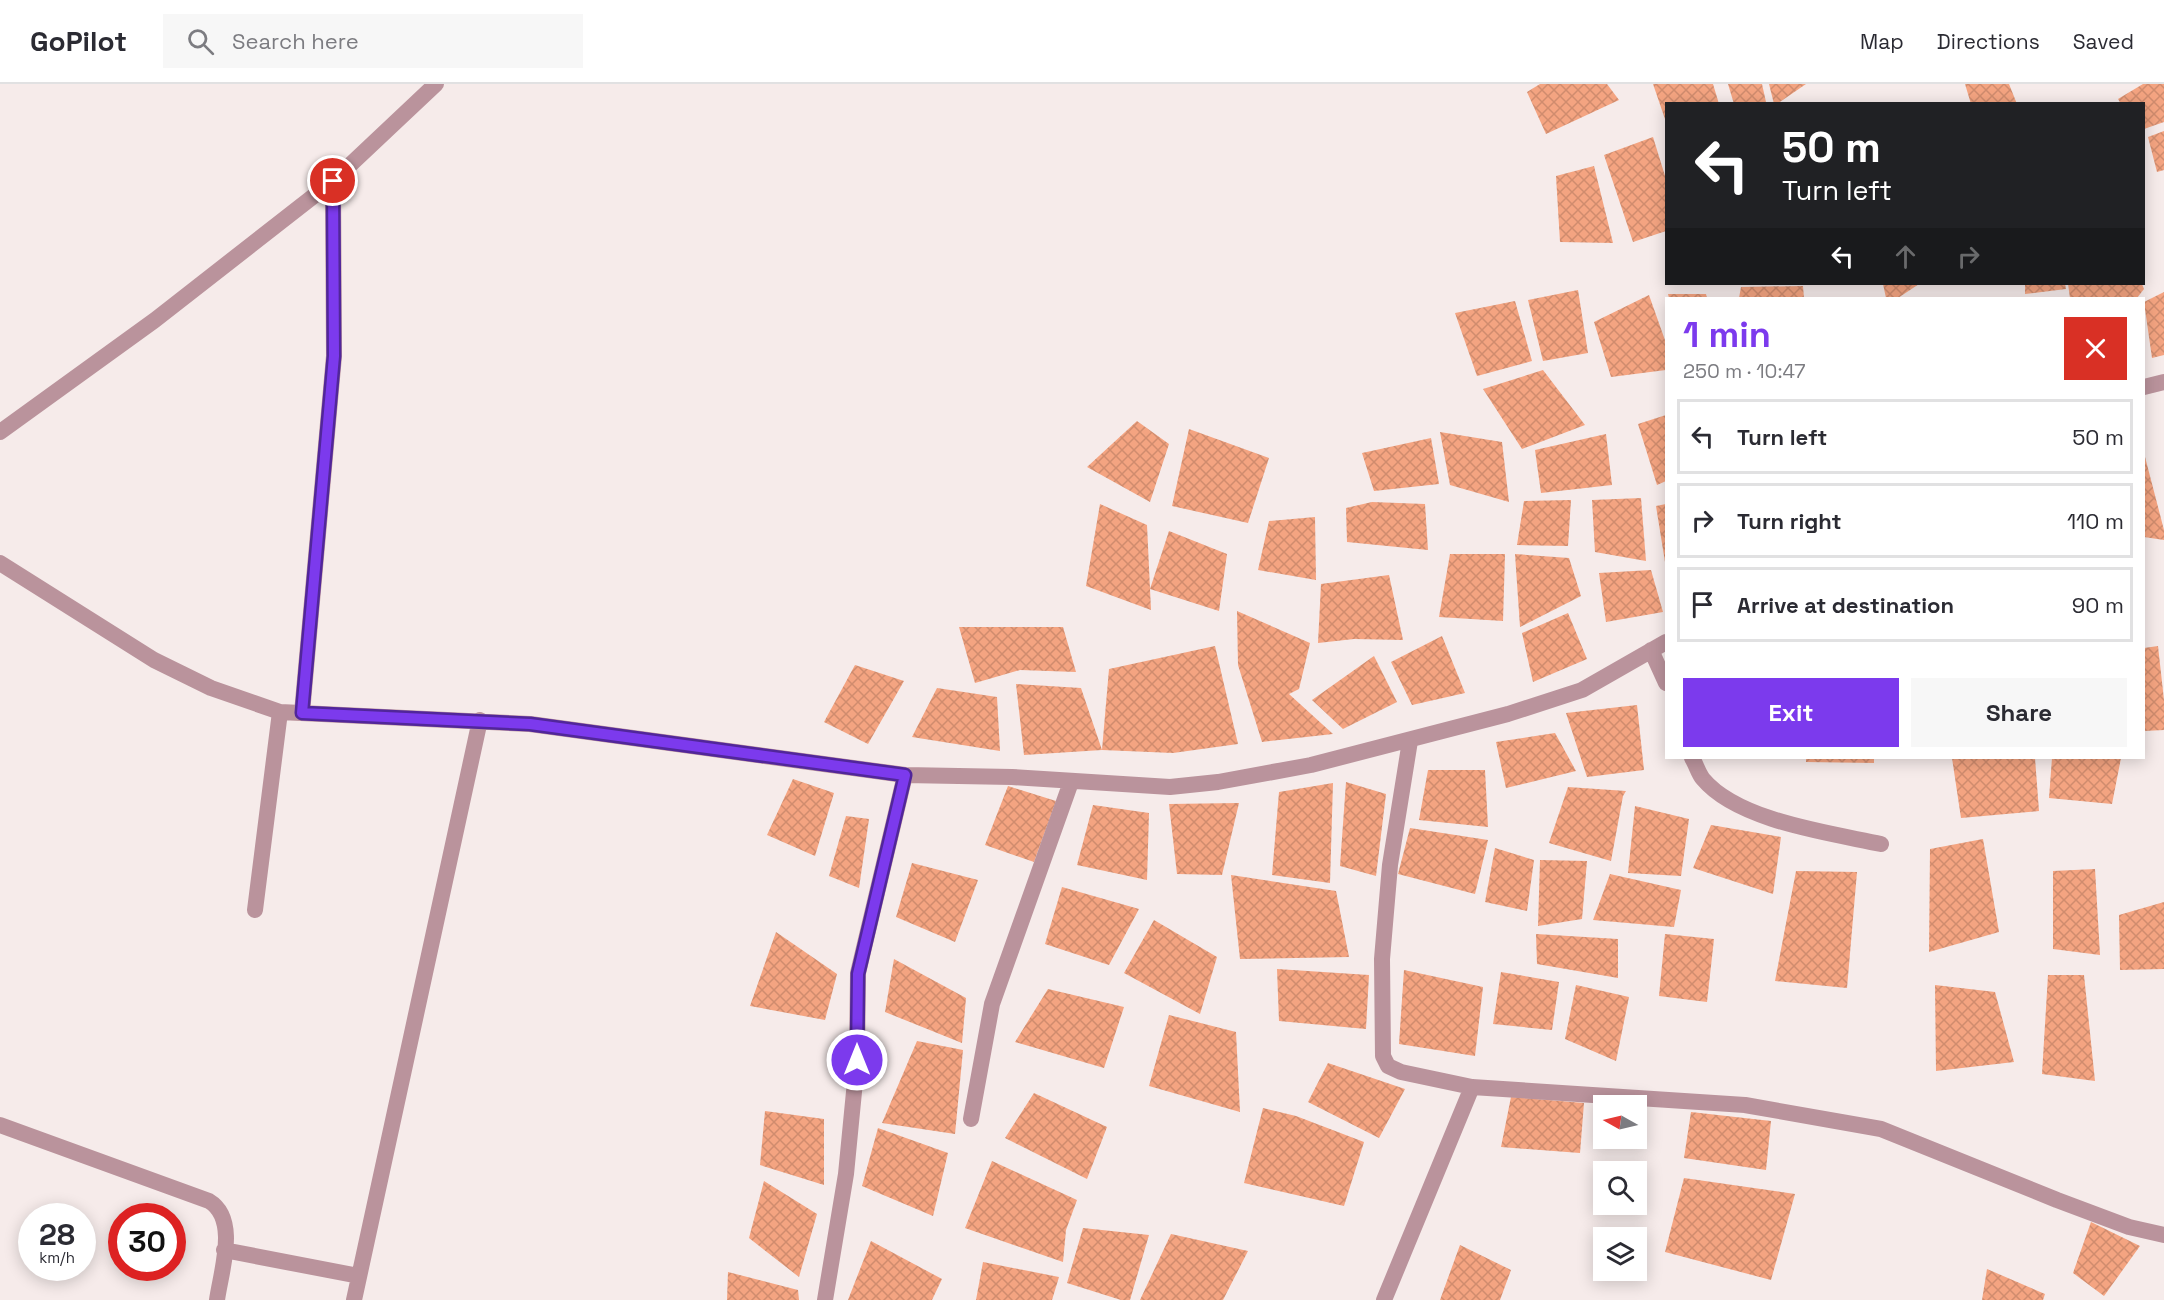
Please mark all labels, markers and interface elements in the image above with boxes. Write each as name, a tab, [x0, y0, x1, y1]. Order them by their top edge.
search box	[163, 14, 583, 68]
text: GoPilot	[30, 23, 127, 59]
icon: search	[184, 25, 217, 58]
text: Search here	[232, 27, 359, 55]
text: Map	[1860, 28, 1904, 55]
text: Directions	[1937, 28, 2040, 55]
text: Saved	[2073, 28, 2134, 55]
text: 50 m	[1782, 121, 1881, 174]
icon: left	[1683, 126, 1761, 204]
pin	[307, 155, 358, 206]
icon: arrive	[316, 164, 349, 197]
text: Turn left	[1782, 173, 1892, 208]
icon: left	[1826, 240, 1859, 273]
icon: ahead	[1889, 240, 1922, 273]
icon: right	[1952, 240, 1985, 273]
text: 1 min	[1683, 312, 1771, 358]
button: close	[2064, 317, 2127, 380]
text: 250 m · 10:47	[1683, 358, 1806, 384]
icon: left	[1686, 420, 1719, 453]
text: Turn left	[1737, 423, 1827, 451]
text: 50 m	[2072, 423, 2124, 451]
icon: right	[1686, 504, 1719, 537]
text: Turn right	[1737, 507, 1842, 535]
text: 110 m	[2067, 507, 2124, 535]
icon: arrive	[1686, 588, 1719, 621]
text: Arrive at destination	[1737, 591, 1954, 619]
text: 90 m	[2072, 591, 2124, 619]
button: Exit	[1683, 678, 1899, 747]
button: Share	[1911, 678, 2127, 747]
position arrow	[825, 1028, 889, 1092]
north arrow	[1593, 1095, 1647, 1149]
map controls	[1593, 1095, 1647, 1281]
button: search	[1593, 1161, 1647, 1215]
speed limit sign: 30	[108, 1203, 186, 1281]
text: 28	[39, 1215, 75, 1254]
button: layers	[1593, 1227, 1647, 1281]
text: km/h	[39, 1248, 75, 1267]

